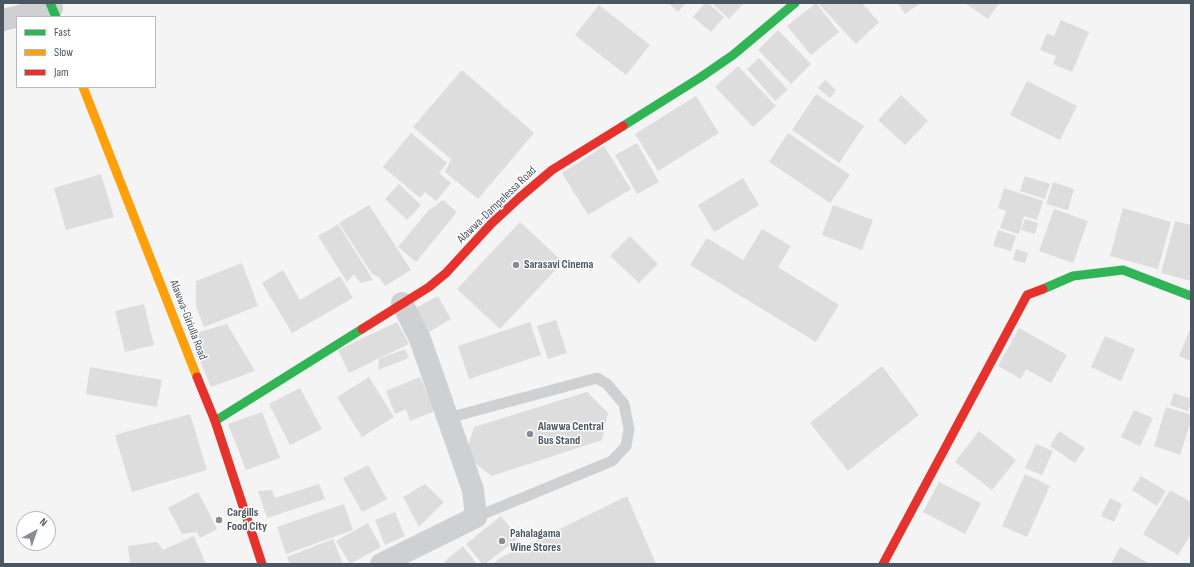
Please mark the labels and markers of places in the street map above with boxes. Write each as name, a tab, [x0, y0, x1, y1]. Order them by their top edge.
place label: Sarasavi Cinema	[524, 258, 593, 272]
marker: Sarasavi Cinema	[511, 260, 521, 270]
place label: Alawwa Central Bus Stand	[538, 420, 604, 448]
marker: Alawwa Central Bus Stand	[525, 429, 535, 439]
place label: Cargills Food City	[227, 506, 267, 534]
marker: Cargills Food City	[214, 515, 224, 525]
place label: Pahalagama Wine Stores	[510, 527, 561, 555]
marker: Pahalagama Wine Stores	[497, 536, 507, 546]

